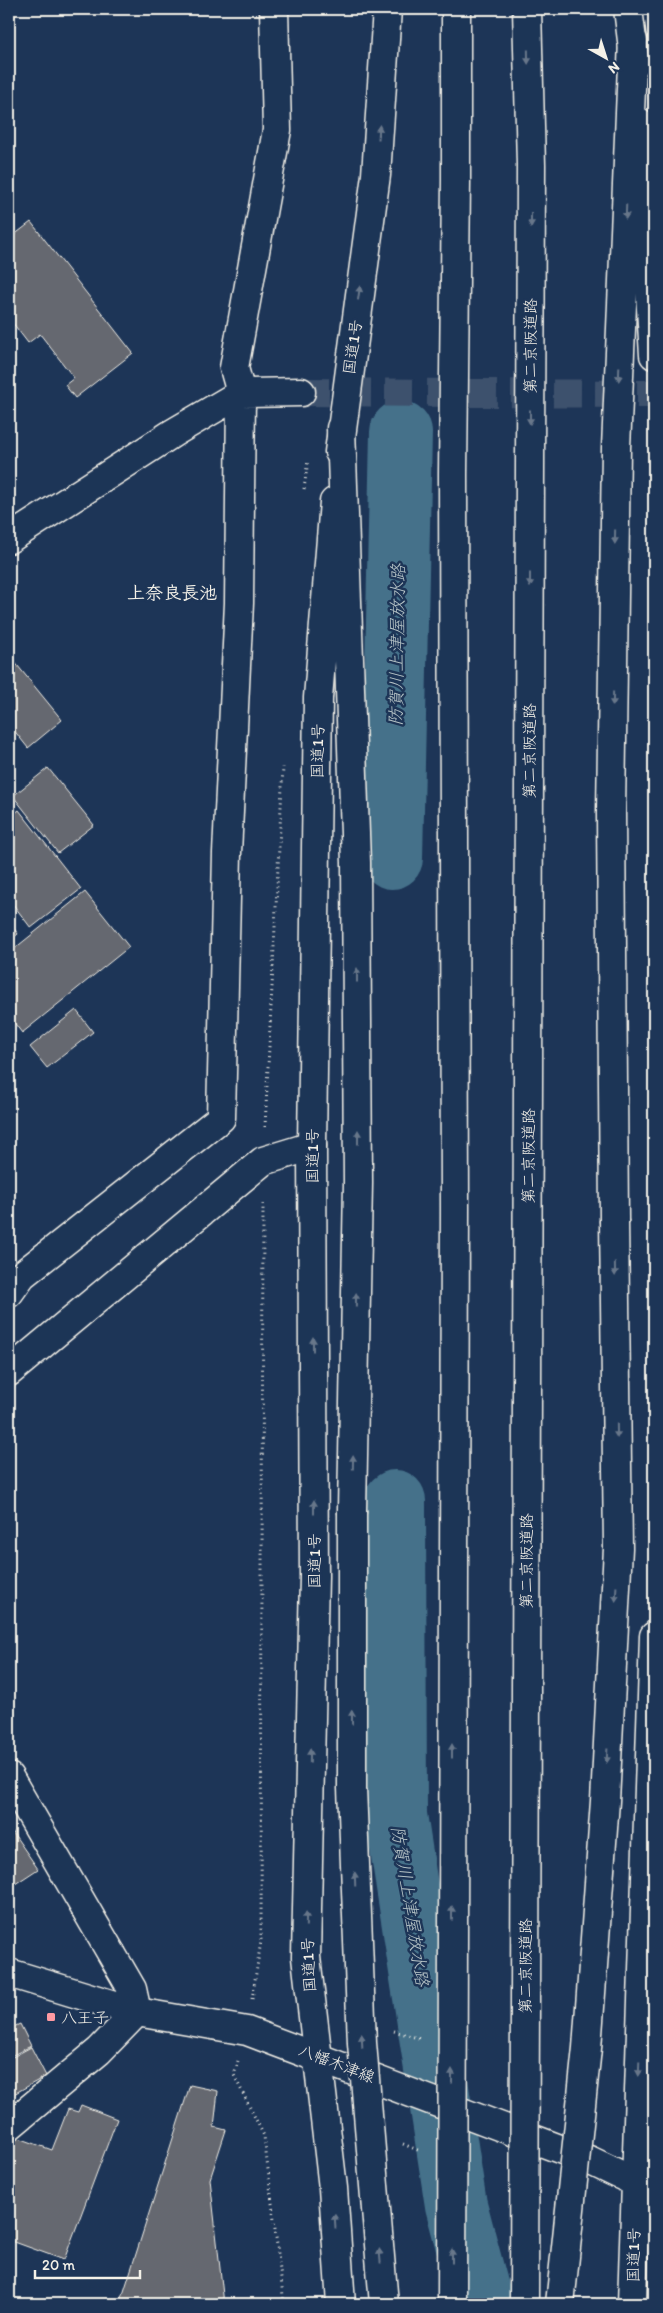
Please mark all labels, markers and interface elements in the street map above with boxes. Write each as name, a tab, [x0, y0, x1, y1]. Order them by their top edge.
north arrow	[580, 32, 630, 82]
one-way arrow	[524, 50, 532, 66]
text: N	[605, 58, 623, 77]
one-way arrow	[375, 123, 383, 139]
one-way arrow	[621, 204, 629, 220]
one-way arrow	[527, 212, 535, 228]
one-way arrow	[356, 285, 364, 301]
street label: 第二京阪道路	[521, 298, 540, 394]
street label: 国道1号	[339, 318, 366, 376]
one-way arrow	[615, 367, 623, 383]
one-way arrow	[526, 410, 534, 426]
one-way arrow	[611, 529, 619, 545]
water label: 防賀川上津屋放水路	[385, 563, 409, 726]
one-way arrow	[526, 572, 534, 588]
district label: 上奈良長池	[127, 582, 217, 604]
one-way arrow	[609, 691, 617, 707]
street label: 第二京阪道路	[520, 703, 539, 799]
street label: 国道1号	[308, 723, 327, 779]
one-way arrow	[353, 967, 361, 983]
street label: 第二京阪道路	[519, 1108, 538, 1204]
street label: 国道1号	[303, 1128, 322, 1184]
one-way arrow	[354, 1129, 362, 1145]
one-way arrow	[611, 1261, 619, 1277]
one-way arrow	[352, 1292, 360, 1308]
one-way arrow	[309, 1336, 317, 1352]
one-way arrow	[613, 1423, 621, 1439]
one-way arrow	[349, 1454, 357, 1470]
one-way arrow	[310, 1498, 318, 1514]
street label: 第二京阪道路	[517, 1513, 536, 1609]
street label: 国道1号	[305, 1533, 324, 1589]
one-way arrow	[611, 1586, 619, 1602]
one-way arrow	[348, 1708, 356, 1724]
one-way arrow	[449, 1742, 457, 1758]
one-way arrow	[306, 1748, 314, 1764]
one-way arrow	[603, 1748, 611, 1764]
water label: 防賀川上津屋放水路	[386, 1824, 434, 1989]
one-way arrow	[351, 1871, 359, 1887]
one-way arrow	[448, 1905, 456, 1921]
one-way arrow	[303, 1911, 311, 1927]
street label: 第二京阪道路	[516, 1918, 535, 2014]
street label: 国道1号	[298, 1937, 319, 1993]
place label: 八王子	[61, 2008, 109, 2027]
marker: 八王子	[45, 2011, 57, 2023]
one-way arrow	[357, 2033, 365, 2049]
street label: 八幡木津線	[296, 2040, 378, 2087]
one-way arrow	[635, 2062, 643, 2078]
one-way arrow	[448, 2067, 456, 2083]
one-way arrow	[331, 2212, 339, 2228]
street label: 国道1号	[624, 2227, 643, 2283]
one-way arrow	[376, 2247, 384, 2263]
one-way arrow	[448, 2247, 456, 2263]
scale bar	[35, 2248, 140, 2280]
text: 20 m	[42, 2256, 76, 2274]

